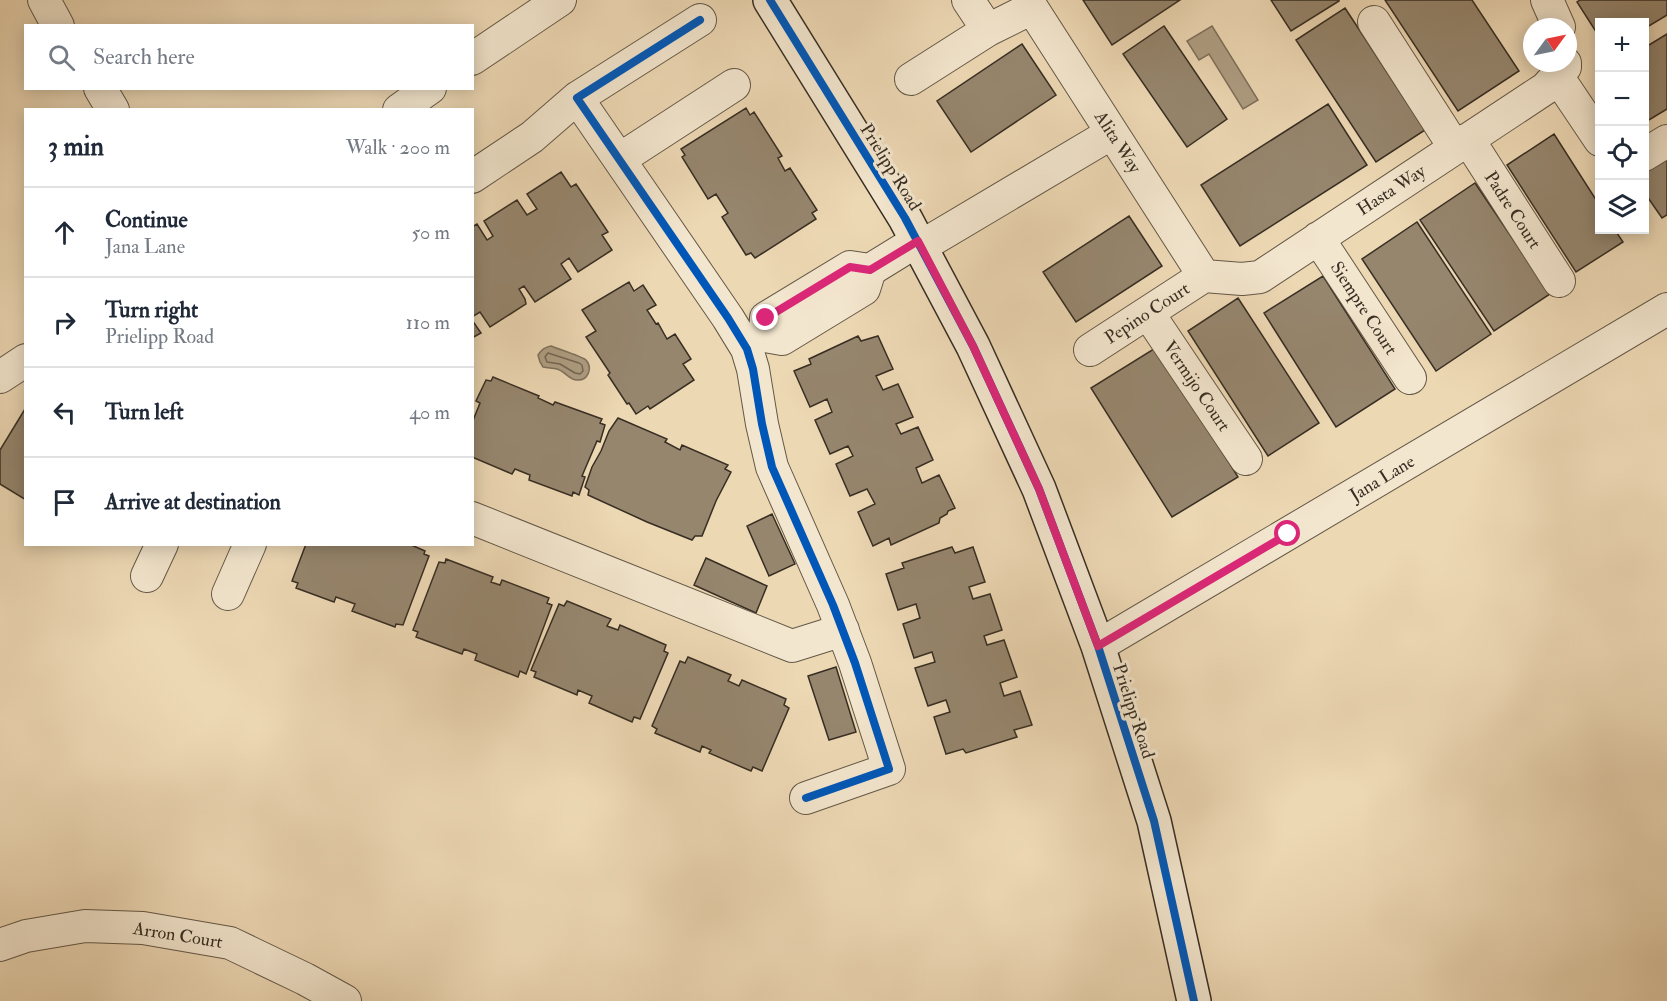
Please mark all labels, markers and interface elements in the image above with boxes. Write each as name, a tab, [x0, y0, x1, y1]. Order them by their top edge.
north arrow	[1523, 18, 1577, 72]
map controls	[1595, 18, 1649, 234]
button: +	[1595, 18, 1649, 72]
search box	[24, 24, 474, 90]
icon: search	[45, 41, 78, 74]
text: Search here	[93, 43, 195, 71]
button: −	[1595, 72, 1649, 126]
street label: Alita Way	[1088, 106, 1147, 179]
street label: Prielipp Road	[855, 119, 926, 215]
button: locate	[1595, 126, 1649, 180]
text: 3 min	[48, 131, 104, 163]
text: Walk · 200 m	[346, 135, 450, 160]
street label: Hasta Way	[1353, 159, 1431, 221]
street label: Padre Court	[1479, 167, 1546, 254]
button: layers	[1595, 180, 1649, 234]
text: Continue	[105, 206, 188, 234]
icon: ahead	[48, 216, 81, 249]
text: 50 m	[411, 220, 450, 245]
text: Jana Lane	[105, 234, 185, 259]
street label: Siempre Court	[1325, 257, 1402, 359]
street label: Pepino Court	[1100, 277, 1194, 349]
text: Turn right	[105, 296, 198, 324]
route end	[752, 304, 778, 330]
icon: right	[48, 306, 81, 339]
text: 110 m	[406, 310, 450, 335]
text: Prielipp Road	[105, 324, 214, 349]
street label: Vermijo Court	[1158, 337, 1235, 436]
icon: left	[48, 396, 81, 429]
text: Turn left	[105, 398, 184, 426]
text: 40 m	[409, 400, 450, 425]
street label: Jana Lane	[1345, 450, 1419, 507]
icon: arrive	[48, 486, 81, 519]
text: Arrive at destination	[105, 488, 281, 516]
route start	[1274, 520, 1300, 546]
street label: Prielipp Road	[1107, 661, 1160, 762]
street label: Arron Court	[131, 917, 224, 954]

